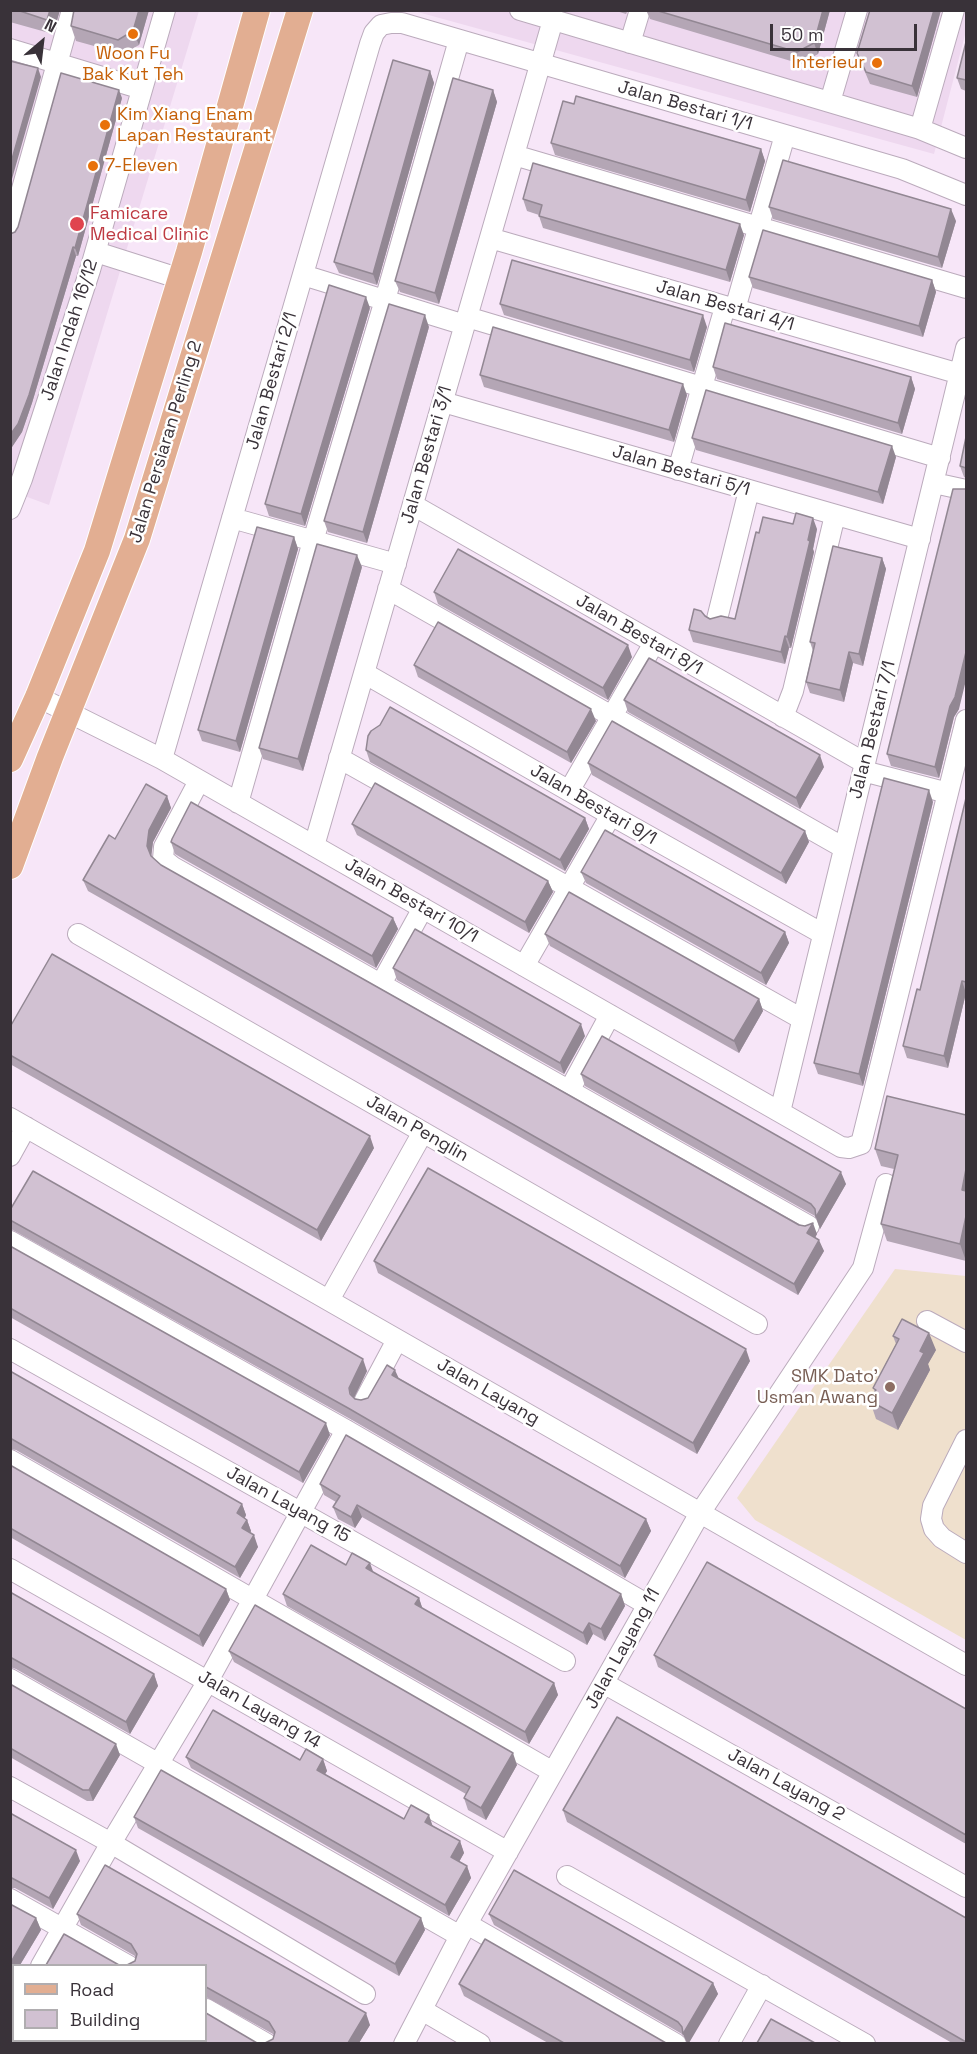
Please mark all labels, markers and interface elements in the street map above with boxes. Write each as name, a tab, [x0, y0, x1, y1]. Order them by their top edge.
north arrow	[12, 12, 72, 72]
scale bar	[773, 12, 920, 50]
text: N	[41, 14, 60, 37]
text: 50 m	[781, 23, 823, 46]
marker: Woon Fu Bak Kut Teh	[126, 27, 140, 41]
place label: Woon Fu Bak Kut Teh	[82, 43, 184, 86]
place label: Interieur	[792, 52, 865, 74]
marker: Interieur	[870, 56, 884, 70]
street label: Jalan Bestari 1/1	[615, 76, 755, 136]
place label: Kim Xiang Enam Lapan Restaurant	[117, 104, 271, 146]
marker: Kim Xiang Enam Lapan Restaurant	[98, 118, 112, 132]
place label: 7-Eleven	[105, 155, 178, 177]
marker: 7-Eleven	[86, 159, 100, 173]
place label: Famicare Medical Clinic	[90, 203, 209, 246]
marker: Famicare Medical Clinic	[68, 215, 86, 233]
street label: Jalan Indah 16/12	[37, 256, 103, 404]
street label: Jalan Bestari 4/1	[653, 276, 797, 336]
street label: Jalan Bestari 2/1	[242, 310, 302, 452]
street label: Jalan Persiaran Perling 2	[125, 338, 207, 546]
street label: Jalan Bestari 3/1	[397, 384, 457, 526]
street label: Jalan Bestari 5/1	[610, 441, 752, 501]
street label: Jalan Bestari 8/1	[572, 590, 706, 680]
street label: Jalan Bestari 7/1	[845, 659, 901, 801]
street label: Jalan Bestari 9/1	[526, 760, 660, 850]
street label: Jalan Bestari 10/1	[340, 854, 482, 948]
street label: Jalan Penglin	[362, 1091, 472, 1167]
street label: Jalan Layang	[433, 1354, 543, 1430]
place label: SMK Dato' Usman Awang	[757, 1366, 878, 1408]
marker: SMK Dato' Usman Awang	[883, 1380, 897, 1394]
street label: Jalan Layang 15	[222, 1462, 354, 1548]
street label: Jalan Layang 11	[581, 1585, 665, 1713]
street label: Jalan Layang 14	[194, 1666, 324, 1754]
street label: Jalan Layang 2	[724, 1744, 848, 1826]
legend	[12, 1964, 207, 2042]
text: Road	[70, 1978, 114, 2001]
text: Building	[70, 2008, 140, 2031]

